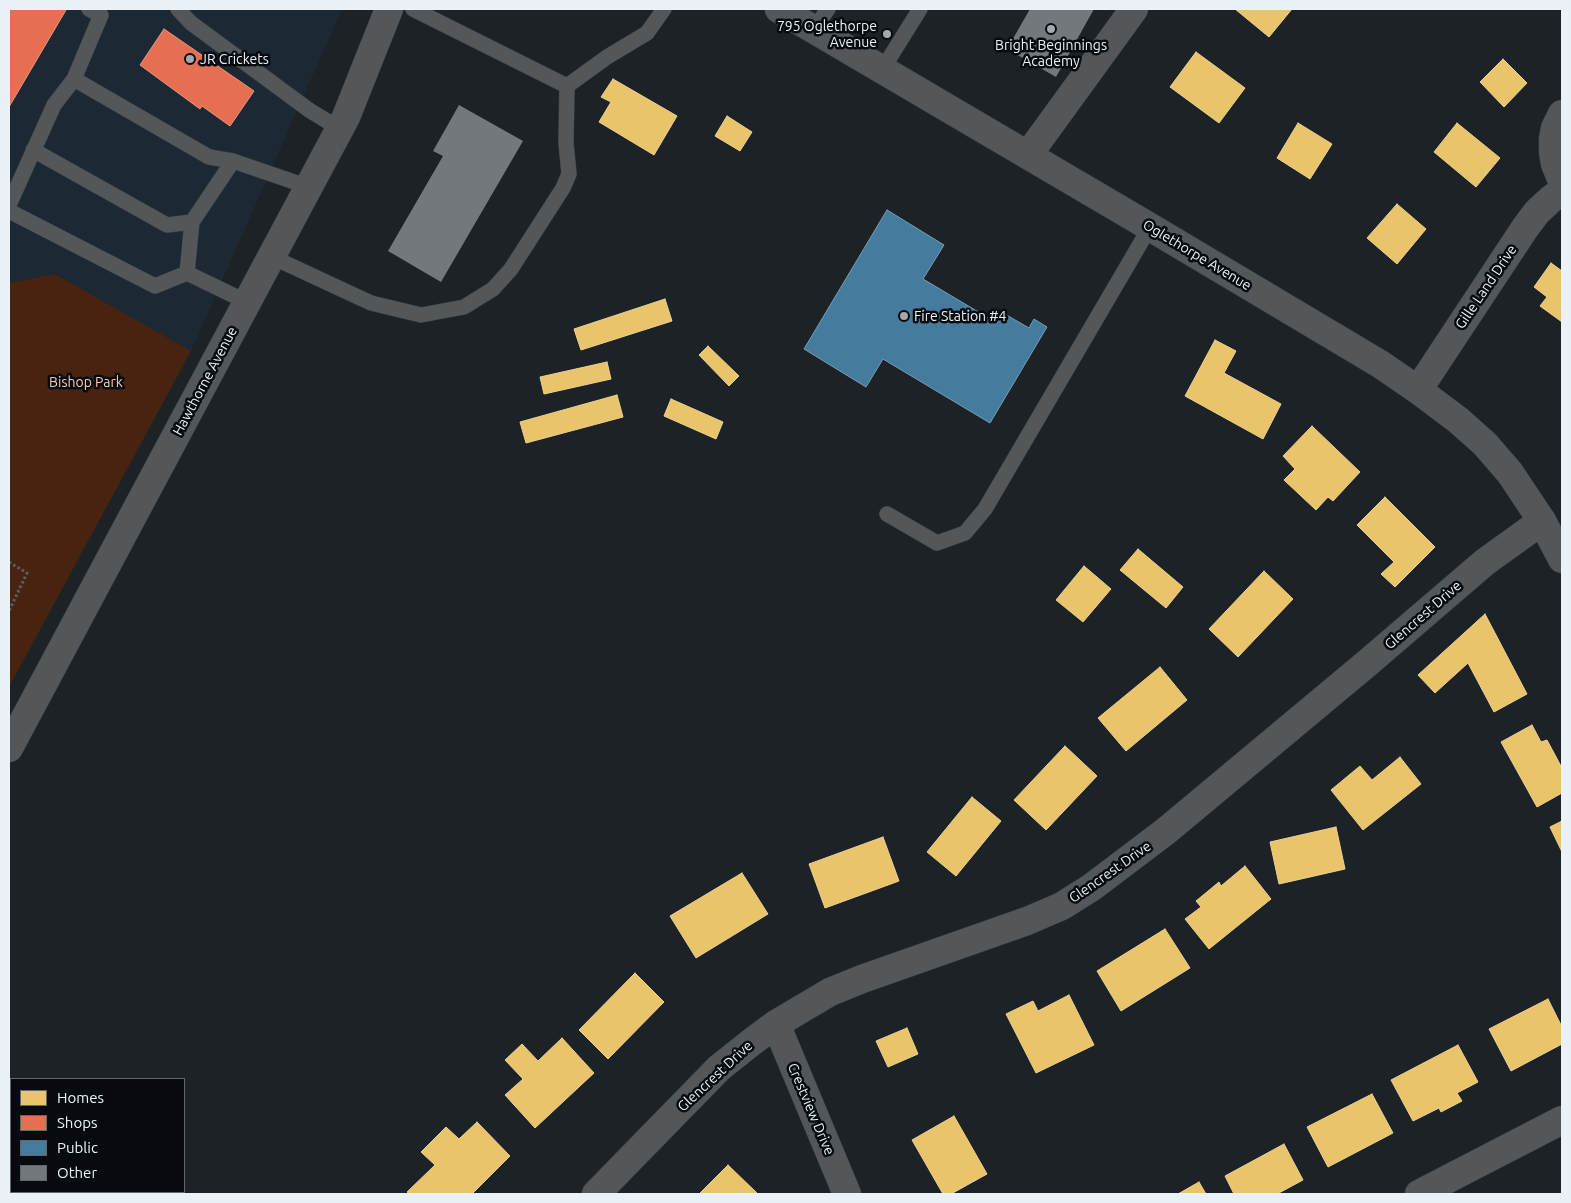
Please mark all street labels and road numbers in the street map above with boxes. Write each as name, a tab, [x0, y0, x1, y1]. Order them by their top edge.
street label: Oglethorpe Avenue	[1140, 216, 1254, 294]
street label: Gille Land Drive	[1452, 242, 1520, 332]
street label: Hawthorne Avenue	[169, 324, 241, 438]
street label: Glencrest Drive	[1381, 577, 1465, 653]
street label: Glencrest Drive	[1066, 838, 1154, 906]
street label: Glencrest Drive	[674, 1037, 756, 1115]
street label: Crestview Drive	[784, 1060, 838, 1158]

